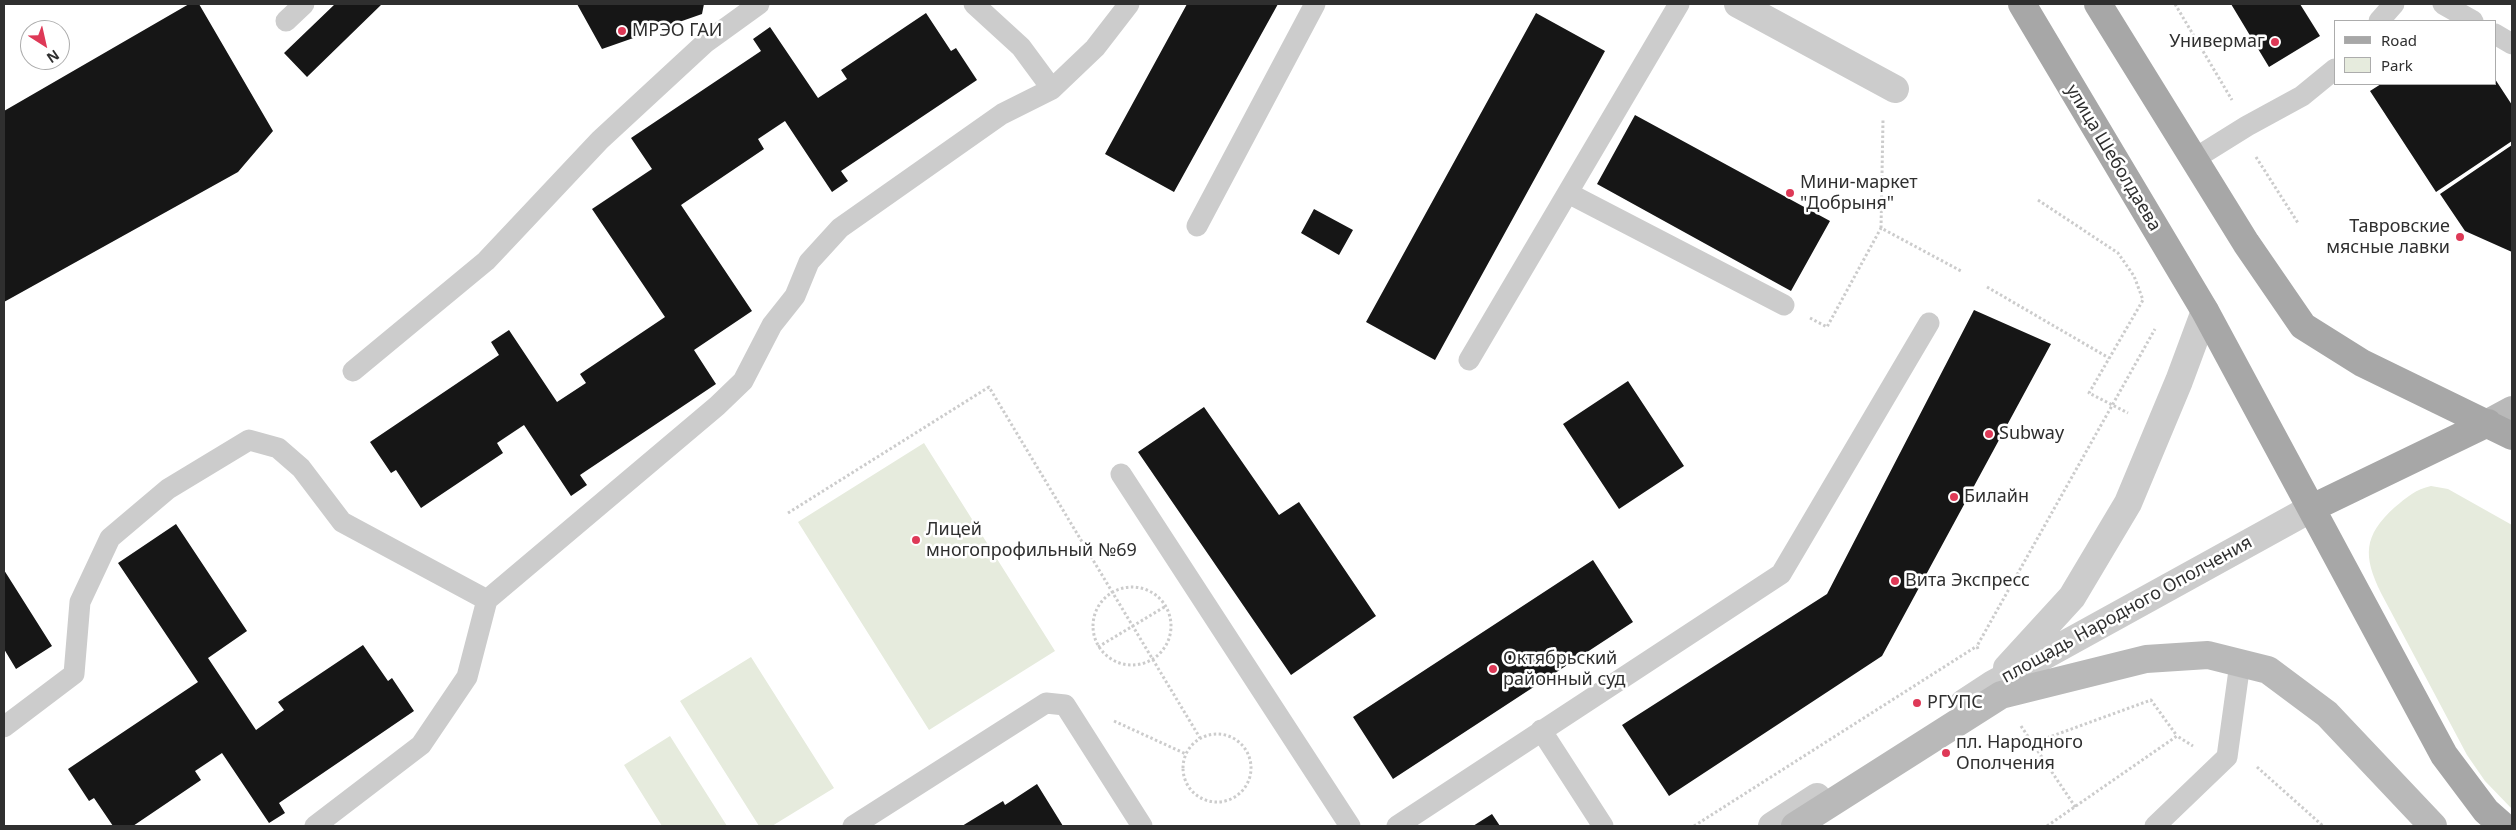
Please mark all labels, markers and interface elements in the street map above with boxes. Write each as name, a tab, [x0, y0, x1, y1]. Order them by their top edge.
north arrow	[20, 20, 70, 70]
place label: МРЭО ГАИ	[632, 20, 722, 42]
legend	[2334, 20, 2496, 85]
marker: МРЭО ГАИ	[616, 25, 628, 37]
text: Road	[2381, 30, 2417, 50]
place label: Универмаг	[2169, 31, 2265, 53]
marker: Универмаг	[2269, 36, 2281, 48]
text: N	[43, 46, 63, 68]
text: Park	[2381, 55, 2413, 75]
street label: улица Шеболдаева	[2061, 81, 2165, 235]
place label: Мини-маркет "Добрыня"	[1800, 172, 1918, 214]
marker: Мини-маркет "Добрыня"	[1784, 187, 1796, 199]
place label: Тавровские мясные лавки	[2326, 216, 2450, 258]
marker: Тавровские мясные лавки	[2454, 231, 2466, 243]
place label: Subway	[1999, 423, 2064, 445]
marker: Subway	[1983, 428, 1995, 440]
place label: Билайн	[1964, 486, 2029, 508]
marker: Билайн	[1948, 491, 1960, 503]
place label: Лицей многопрофильный №69	[926, 519, 1137, 562]
street label: площадь Народного Ополчения	[1998, 532, 2256, 688]
marker: Лицей многопрофильный №69	[910, 534, 922, 546]
place label: Вита Экспресс	[1905, 570, 2030, 592]
marker: Вита Экспресс	[1889, 575, 1901, 587]
place label: Октябрьский районный суд	[1503, 648, 1626, 691]
marker: Октябрьский районный суд	[1487, 663, 1499, 675]
place label: РГУПС	[1927, 692, 1983, 714]
marker: РГУПС	[1911, 697, 1923, 709]
place label: пл. Народного Ополчения	[1956, 732, 2083, 774]
marker: пл. Народного Ополчения	[1940, 747, 1952, 759]

